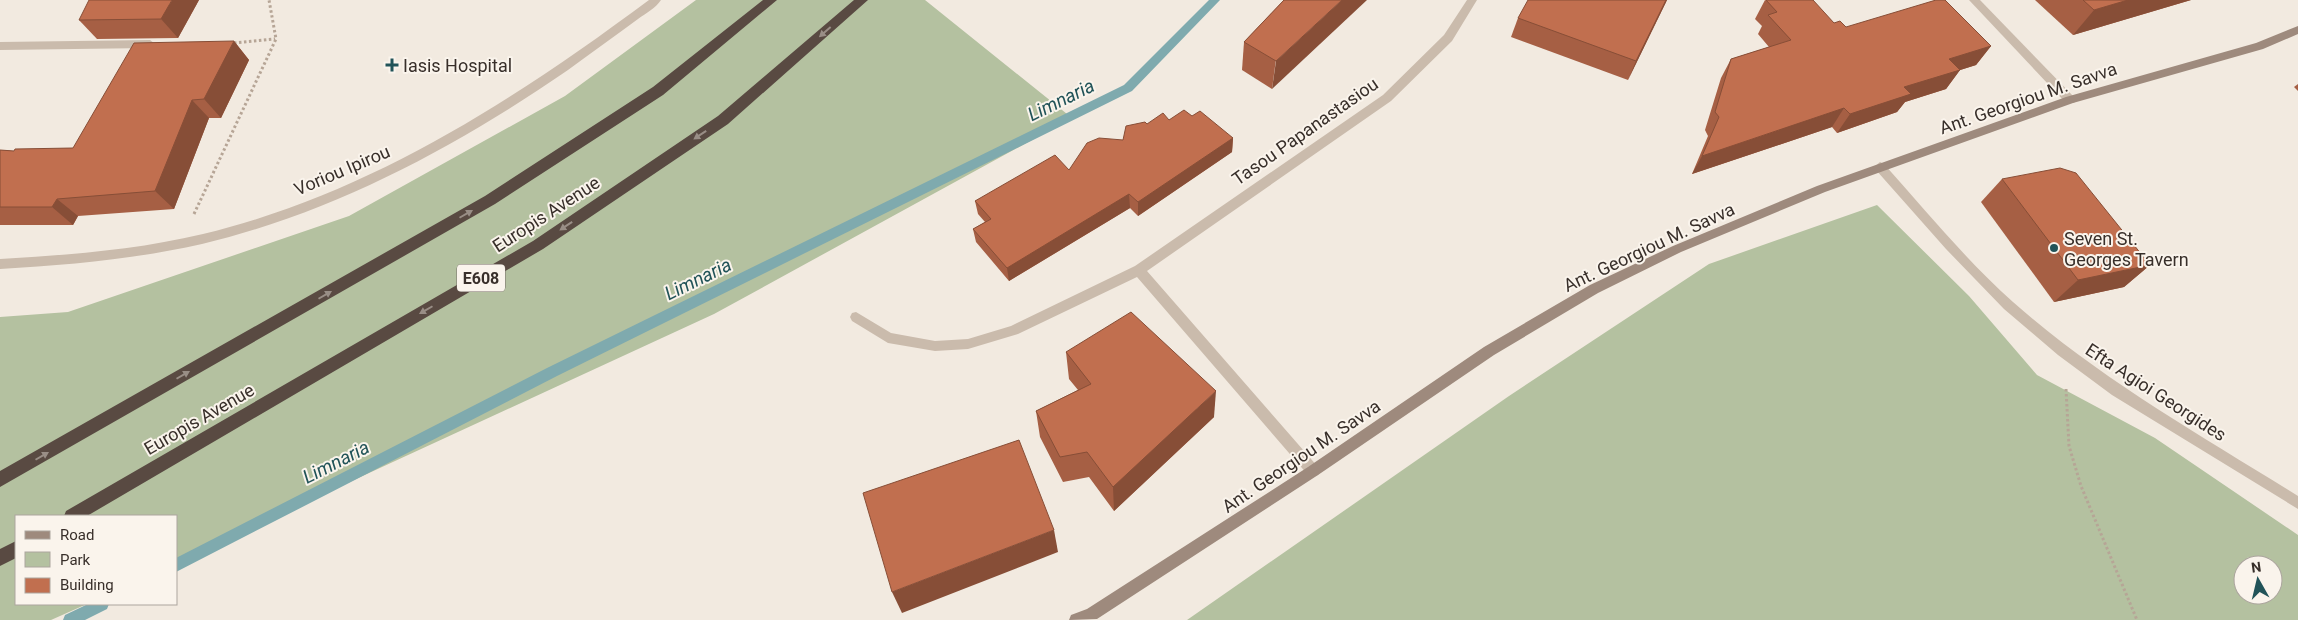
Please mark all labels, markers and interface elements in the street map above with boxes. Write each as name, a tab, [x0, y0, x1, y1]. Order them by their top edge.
one-way arrow	[819, 26, 832, 37]
place label: Iasis Hospital	[403, 55, 512, 76]
marker: Iasis Hospital	[385, 58, 399, 72]
street label: Ant. Georgiou M. Savva	[1937, 58, 2119, 138]
street label: Tasou Papanastasiou	[1228, 73, 1382, 189]
water label: Limnaria	[1024, 74, 1098, 126]
one-way arrow	[693, 130, 707, 140]
street label: Voriou Ipirou	[291, 140, 393, 200]
street label: Europis Avenue	[489, 172, 603, 256]
street label: Ant. Georgiou M. Savva	[1560, 198, 1738, 296]
one-way arrow	[458, 210, 473, 218]
one-way arrow	[559, 222, 572, 231]
place label: Seven St. Georges Tavern	[2064, 228, 2189, 270]
marker: Seven St. Georges Tavern	[2048, 242, 2060, 254]
water label: Limnaria	[661, 253, 735, 305]
road number: E608	[457, 264, 505, 292]
one-way arrow	[318, 290, 331, 299]
one-way arrow	[420, 306, 433, 315]
street label: Efta Agioi Georgides	[2082, 339, 2230, 445]
one-way arrow	[176, 371, 191, 379]
street label: Europis Avenue	[140, 379, 258, 459]
street label: Ant. Georgiou M. Savva	[1218, 395, 1384, 517]
water label: Limnaria	[299, 436, 373, 488]
one-way arrow	[36, 451, 49, 460]
legend	[15, 515, 178, 605]
text: Road	[60, 526, 94, 544]
text: Park	[60, 551, 91, 569]
north arrow	[2233, 555, 2283, 605]
text: N	[2250, 559, 2262, 576]
text: Building	[60, 576, 114, 594]

